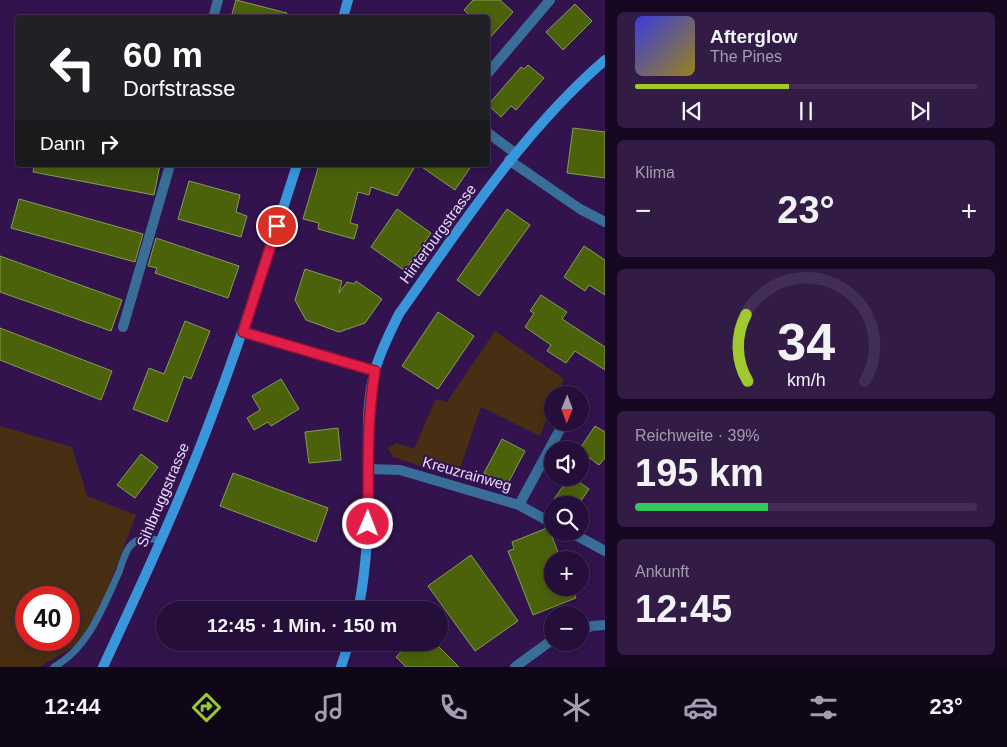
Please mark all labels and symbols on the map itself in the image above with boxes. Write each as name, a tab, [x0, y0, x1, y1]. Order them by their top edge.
street label: Hinterburgstrasse	[396, 181, 479, 287]
pin	[256, 205, 298, 247]
north arrow	[544, 386, 589, 431]
street label: Sihlbruggstrasse	[133, 440, 192, 550]
street label: Kreuzrainweg	[421, 453, 514, 494]
position arrow	[341, 497, 393, 549]
speed limit sign: 40	[15, 586, 80, 651]

